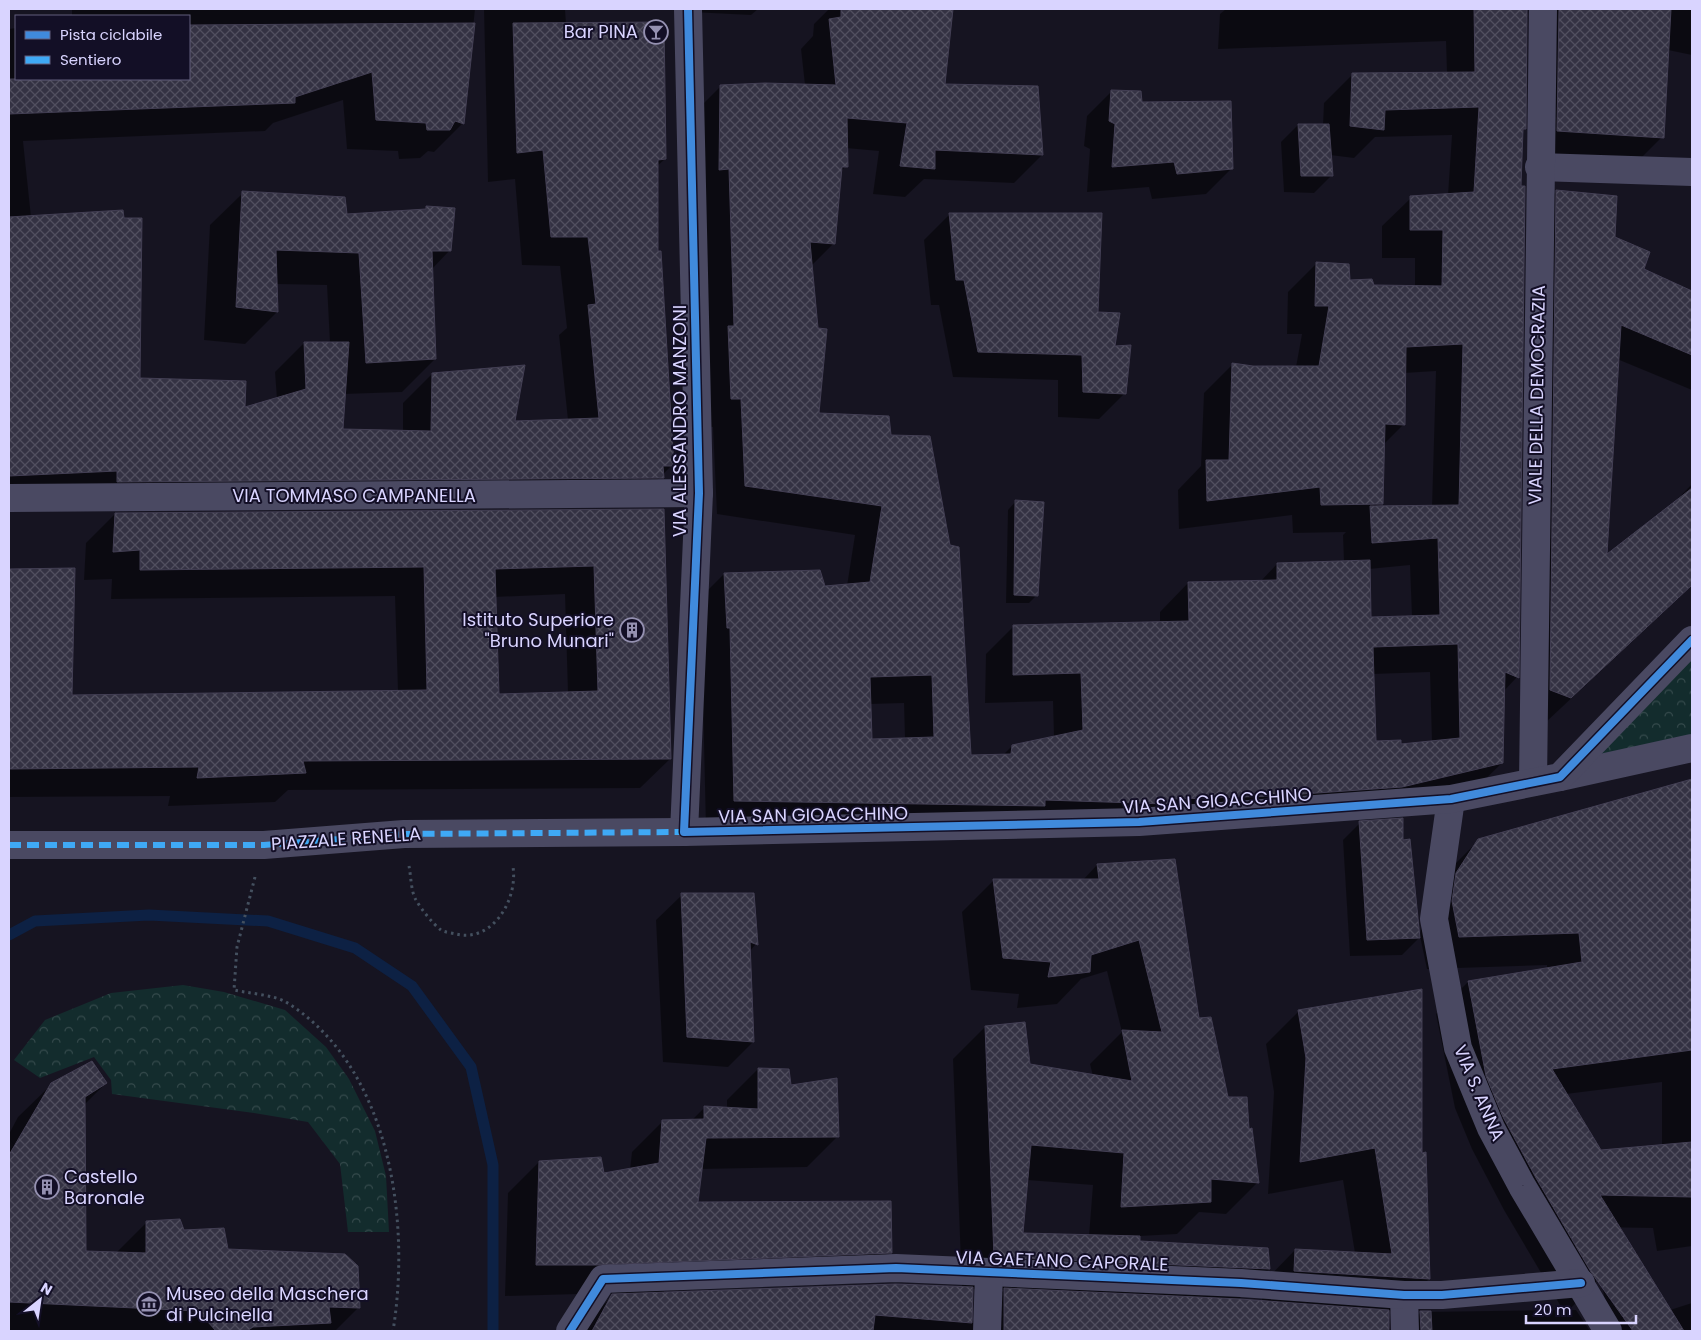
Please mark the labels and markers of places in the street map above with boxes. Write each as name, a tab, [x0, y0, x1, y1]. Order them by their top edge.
place label: Bar PINA	[564, 19, 638, 44]
bar icon: Bar PINA	[643, 19, 669, 45]
place label: Istituto Superiore "Bruno Munari"	[462, 607, 614, 653]
building icon: Istituto Superiore "Bruno Munari"	[619, 617, 645, 643]
place label: Castello Baronale	[64, 1164, 145, 1210]
building icon: Castello Baronale	[34, 1174, 60, 1200]
place label: Museo della Maschera di Pulcinella	[166, 1281, 369, 1327]
museum icon: Museo della Maschera di Pulcinella	[136, 1291, 162, 1317]

